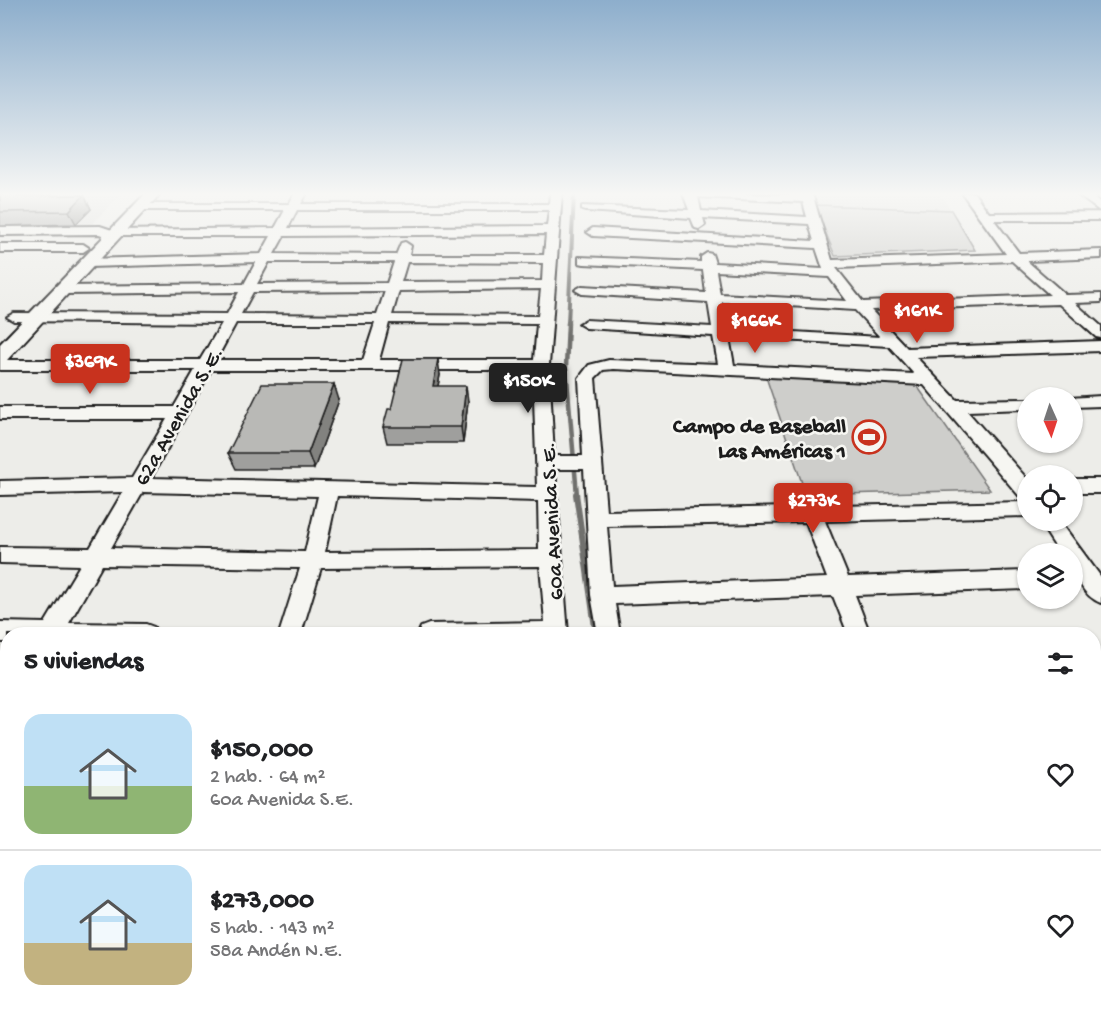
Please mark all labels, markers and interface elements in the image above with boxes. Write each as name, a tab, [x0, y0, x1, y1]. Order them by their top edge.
pin: $161K	[875, 293, 959, 344]
text: $161K	[894, 301, 940, 324]
pin: $166K	[713, 303, 797, 354]
text: $166K	[731, 311, 779, 334]
street label: 62a Avenida S.E.	[130, 343, 231, 491]
pin: $369K	[48, 344, 132, 395]
text: $369K	[65, 352, 115, 375]
pin: $150K	[486, 363, 570, 414]
text: $150K	[503, 371, 553, 394]
north arrow	[1017, 387, 1083, 453]
map controls	[1017, 387, 1083, 609]
place label: Campo de Baseball Las Américas 1	[672, 415, 846, 466]
sports icon: Campo de Baseball Las Américas 1	[851, 419, 887, 455]
street label: 60a Avenida S.E.	[537, 441, 571, 601]
button: locate	[1017, 465, 1083, 531]
pin: $273K	[771, 483, 855, 534]
text: $273K	[788, 491, 838, 514]
button: layers	[1017, 543, 1083, 609]
icon: filters	[1044, 647, 1077, 680]
text: 5 viviendas	[24, 648, 143, 679]
text: $150,000	[210, 736, 313, 767]
icon: home	[72, 738, 144, 810]
icon: heart	[1044, 758, 1077, 791]
text: 2 hab. · 64 m²	[210, 767, 325, 790]
text: 60a Avenida S.E.	[210, 790, 354, 813]
text: $273,000	[210, 887, 314, 918]
icon: home	[72, 889, 144, 961]
icon: heart	[1044, 909, 1077, 942]
text: 5 hab. · 143 m²	[210, 918, 334, 941]
text: 58a Andén N.E.	[210, 941, 343, 964]

